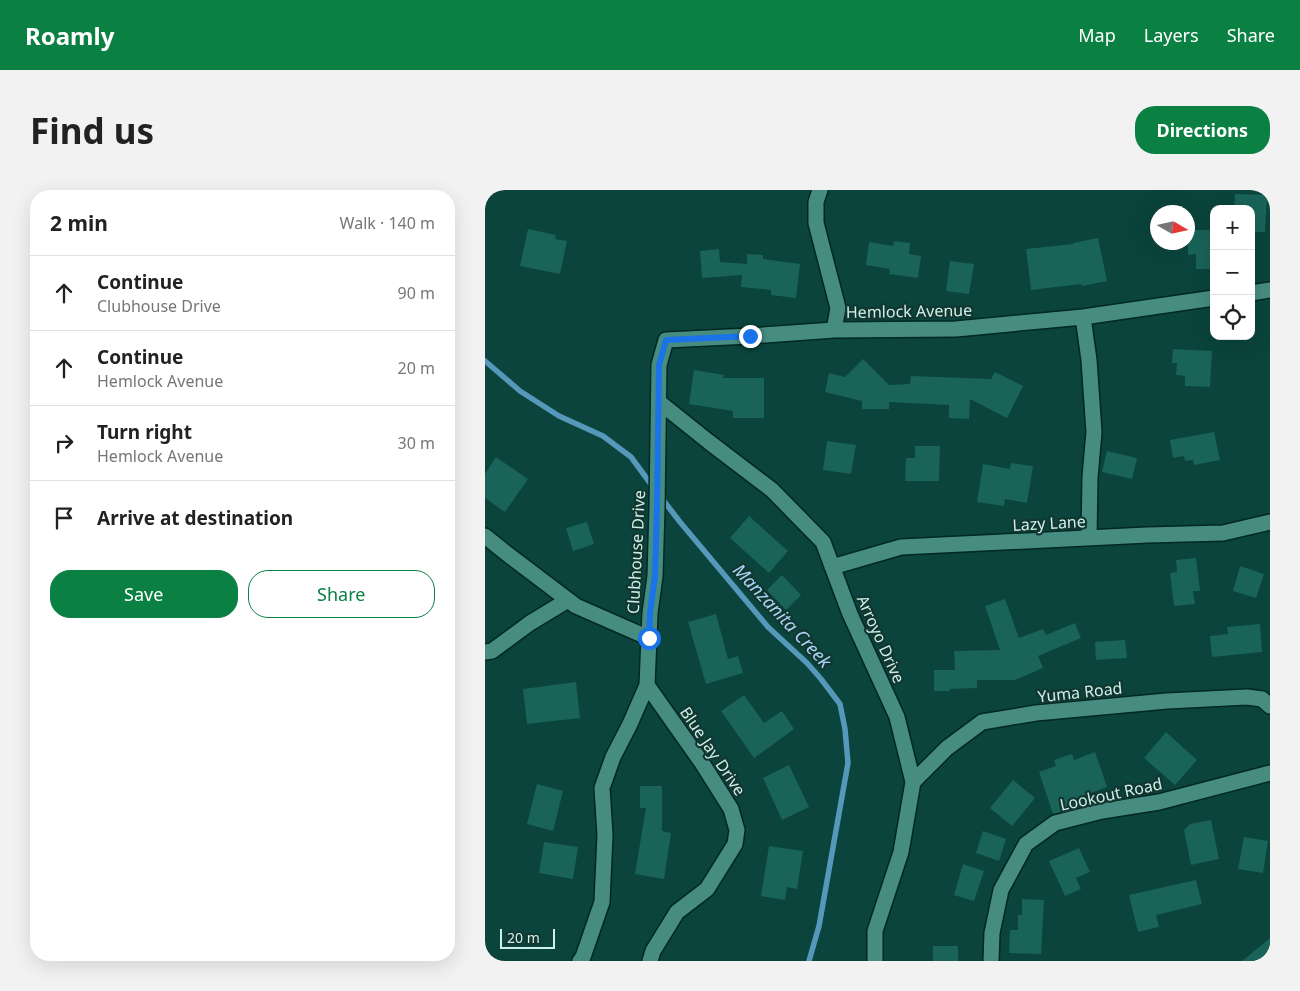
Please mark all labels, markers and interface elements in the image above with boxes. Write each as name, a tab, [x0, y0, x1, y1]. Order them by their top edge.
text: Roamly	[25, 19, 114, 52]
text: Map	[1078, 23, 1116, 47]
text: Layers	[1144, 23, 1199, 47]
text: Share	[1227, 23, 1275, 47]
button: Directions	[1135, 106, 1270, 154]
text: Find us	[30, 107, 154, 154]
north arrow	[1150, 205, 1195, 250]
map controls	[1210, 205, 1255, 340]
button: +	[1210, 205, 1255, 250]
text: 2 min	[50, 209, 108, 237]
text: Walk · 140 m	[340, 212, 435, 234]
button: −	[1210, 250, 1255, 295]
text: Continue	[97, 269, 183, 295]
icon: ahead	[50, 279, 78, 307]
text: 90 m	[398, 282, 435, 304]
text: Clubhouse Drive	[97, 295, 221, 317]
button: locate	[1210, 295, 1255, 340]
street label: Hemlock Avenue	[846, 299, 972, 323]
route end	[739, 325, 762, 348]
text: Continue	[97, 344, 183, 370]
icon: ahead	[50, 354, 78, 382]
text: 20 m	[398, 357, 435, 379]
text: Hemlock Avenue	[97, 370, 223, 392]
text: Turn right	[97, 419, 192, 445]
icon: right	[50, 429, 78, 457]
text: 30 m	[398, 432, 435, 454]
text: Hemlock Avenue	[97, 445, 223, 467]
street label: Clubhouse Drive	[622, 490, 650, 614]
icon: arrive	[50, 504, 78, 532]
text: Arrive at destination	[97, 505, 293, 531]
street label: Lazy Lane	[1012, 510, 1086, 536]
water label: Manzanita Creek	[728, 558, 838, 673]
button: Save	[50, 570, 238, 618]
button: Share	[248, 570, 435, 618]
street label: Arroyo Drive	[852, 592, 910, 686]
route start	[638, 627, 661, 650]
street label: Yuma Road	[1037, 677, 1123, 707]
street label: Blue Jay Drive	[675, 702, 751, 800]
street label: Lookout Road	[1058, 772, 1164, 816]
scale bar	[500, 926, 555, 949]
text: 20 m	[507, 928, 540, 947]

